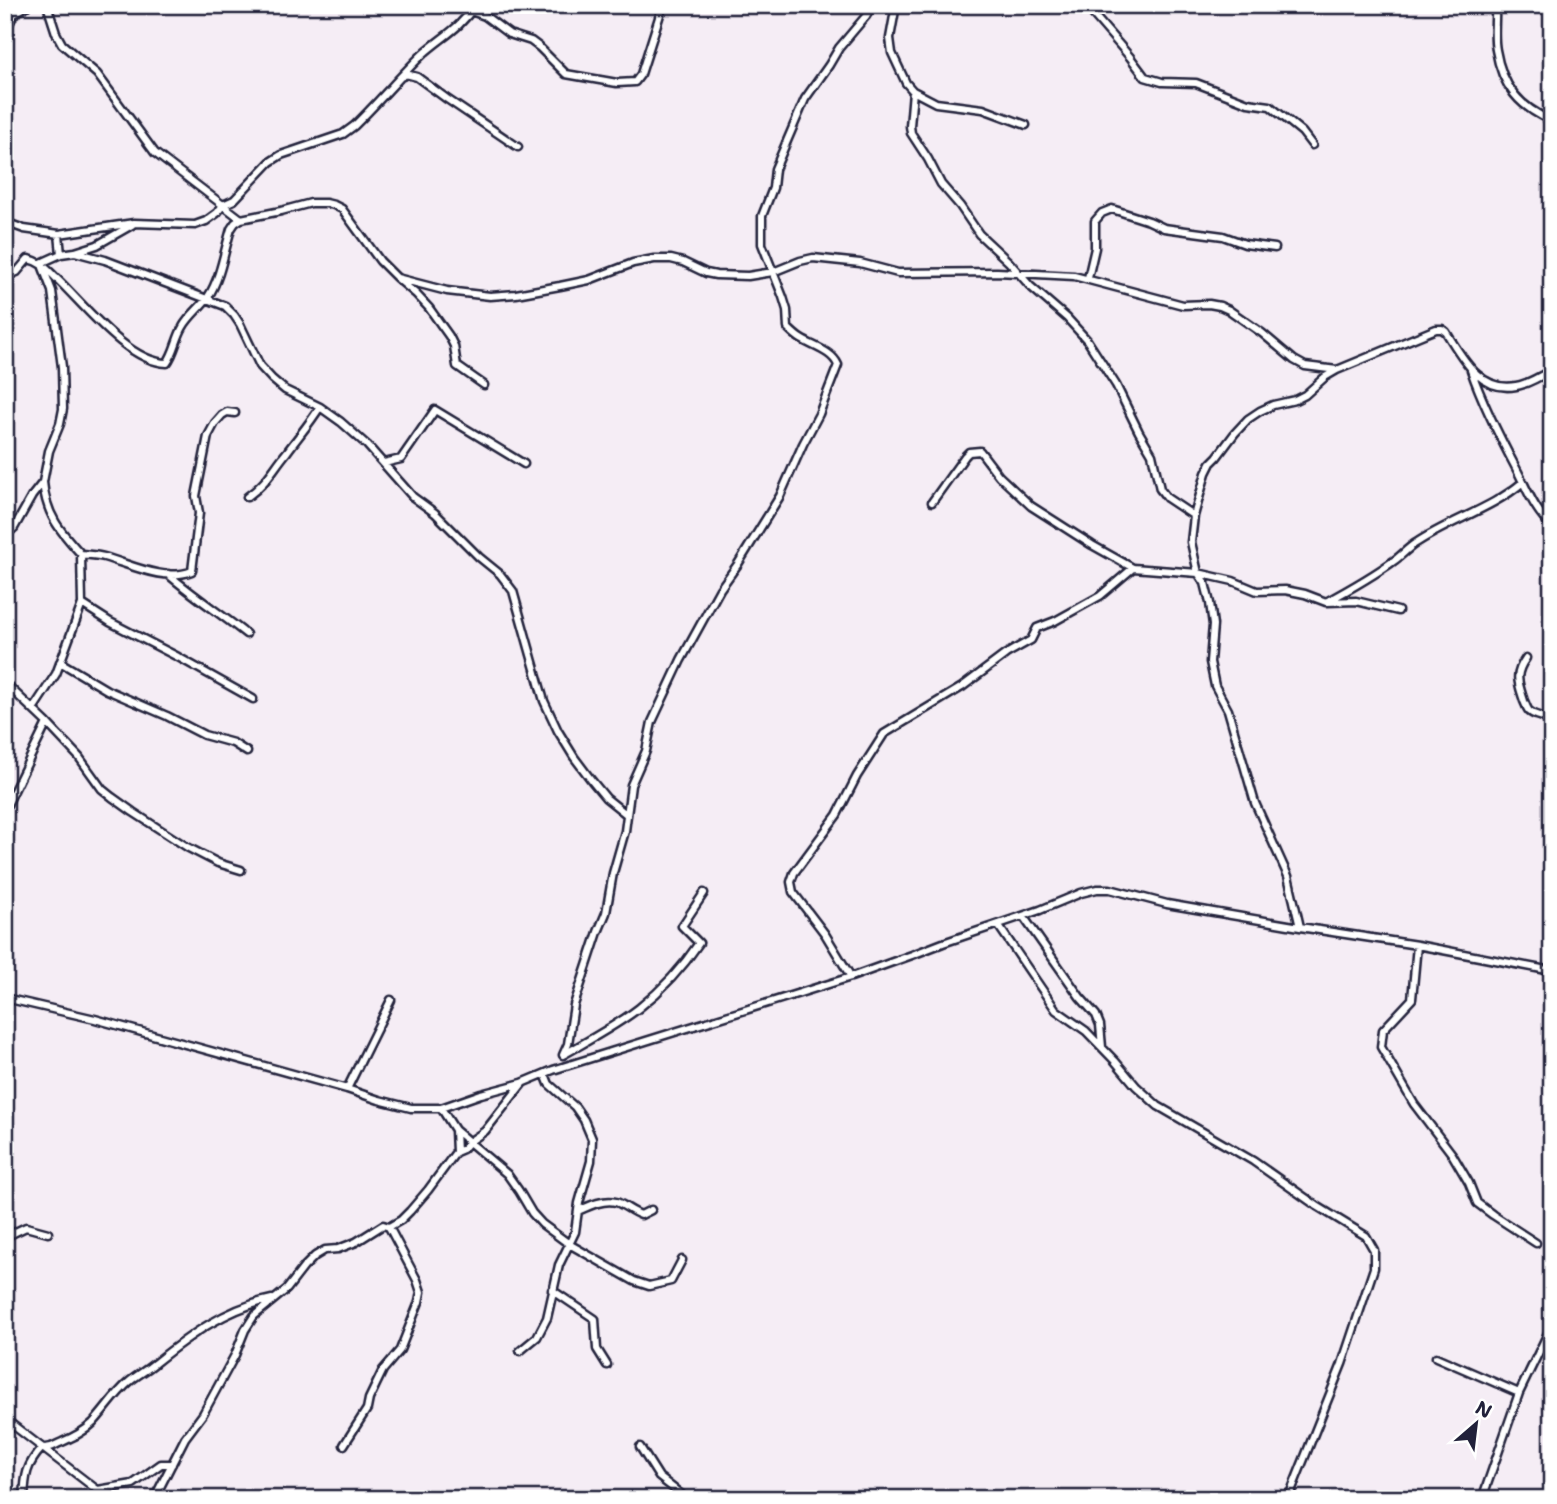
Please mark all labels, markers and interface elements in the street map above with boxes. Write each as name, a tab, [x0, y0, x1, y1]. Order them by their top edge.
north arrow	[1442, 1388, 1512, 1458]
text: N	[1471, 1395, 1496, 1424]

